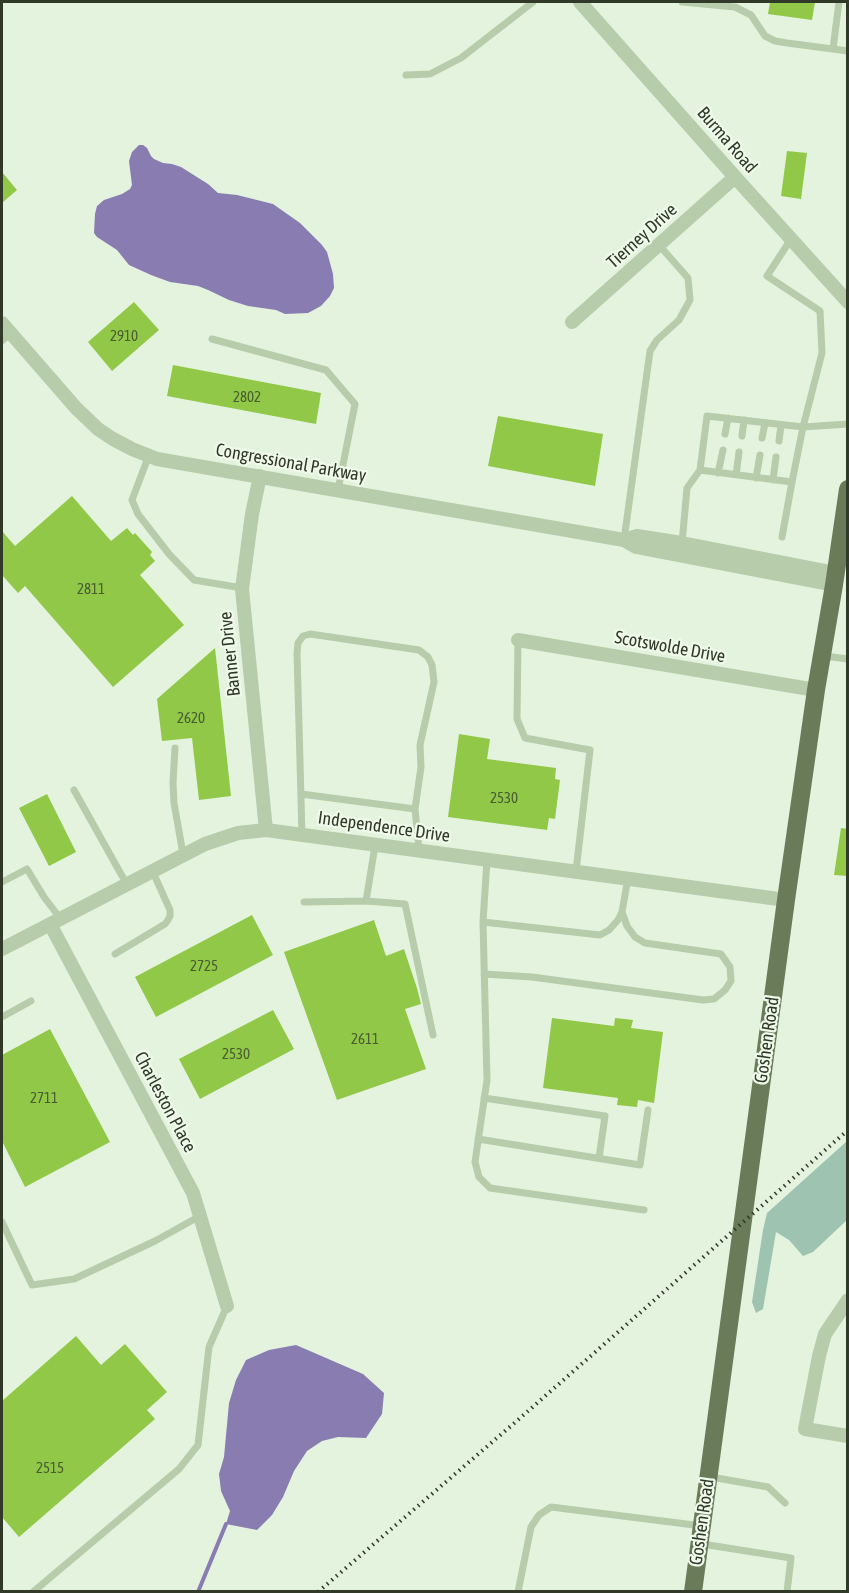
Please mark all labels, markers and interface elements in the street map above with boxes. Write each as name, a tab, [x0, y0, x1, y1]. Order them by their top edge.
street label: Burma Road	[692, 102, 762, 178]
street label: Tierney Drive	[603, 199, 681, 273]
house number: 2910	[110, 327, 138, 345]
house number: 2802	[233, 388, 261, 406]
street label: Congressional Parkway	[214, 439, 368, 487]
house number: 2811	[77, 580, 105, 598]
street label: Banner Drive	[215, 610, 245, 698]
street label: Scotswolde Drive	[613, 627, 727, 667]
house number: 2620	[177, 709, 205, 727]
house number: 2530	[490, 789, 518, 807]
street label: Independence Drive	[317, 807, 451, 847]
house number: 2725	[190, 957, 218, 975]
street label: Goshen Road	[750, 996, 784, 1084]
house number: 2611	[351, 1030, 379, 1048]
house number: 2530	[222, 1045, 250, 1063]
street label: Charleston Place	[129, 1048, 201, 1156]
house number: 2711	[30, 1089, 58, 1107]
house number: 2515	[36, 1459, 64, 1477]
street label: Goshen Road	[685, 1478, 719, 1566]

